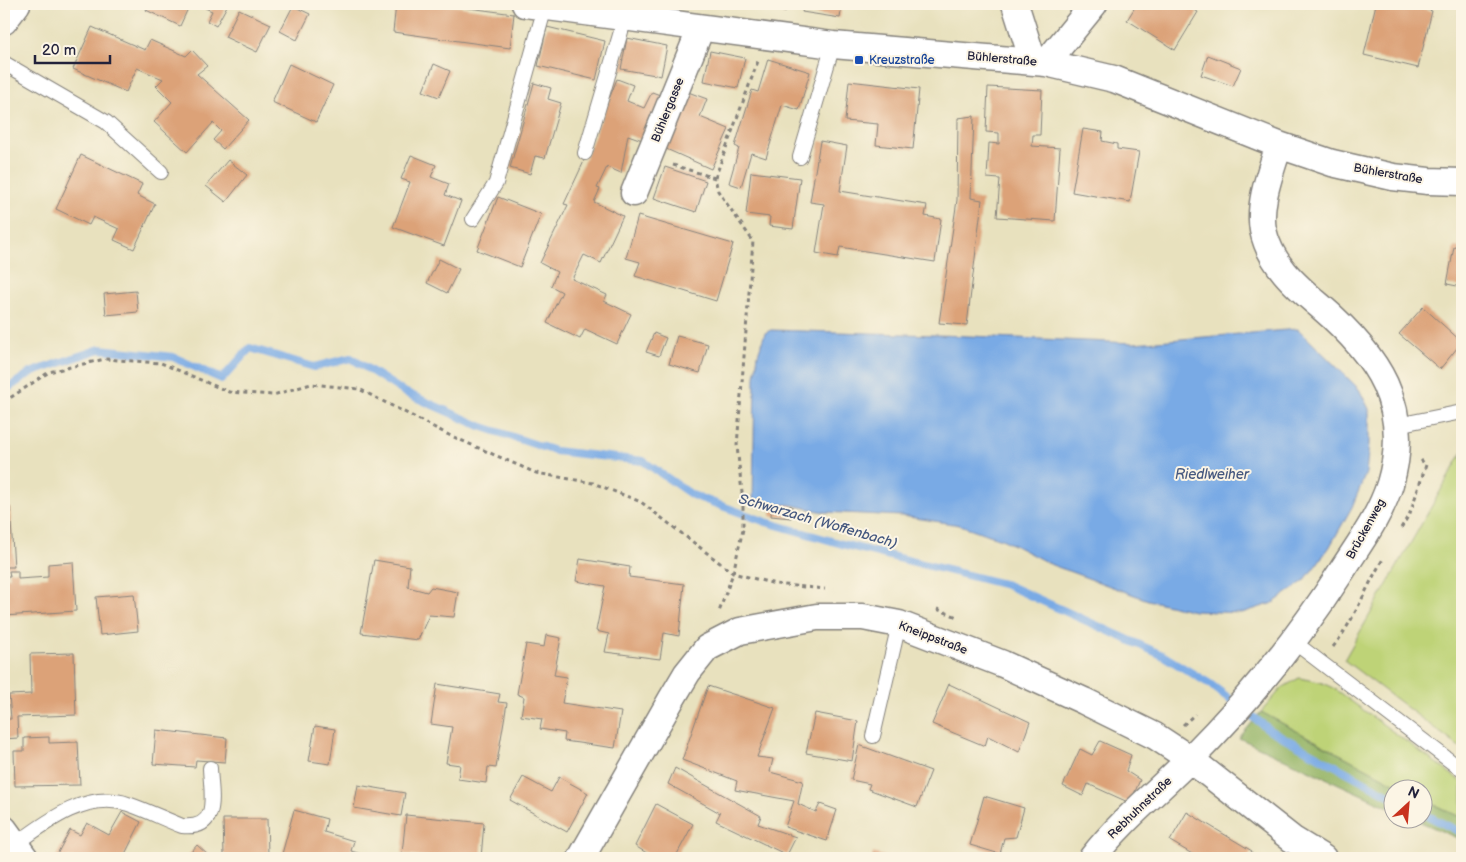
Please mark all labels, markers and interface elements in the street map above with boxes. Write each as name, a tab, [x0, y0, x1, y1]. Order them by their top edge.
scale bar	[35, 32, 110, 64]
text: 20 m	[42, 41, 76, 60]
street label: Bühlerstraße	[966, 48, 1038, 70]
place label: Kreuzstraße	[869, 53, 935, 68]
marker: Kreuzstraße	[853, 54, 865, 66]
street label: Bühlergasse	[648, 76, 688, 144]
street label: Bühlerstraße	[1352, 161, 1424, 187]
water label: Riedlweiher	[1175, 466, 1250, 483]
water label: Schwarzach (Woffenbach)	[737, 490, 900, 552]
street label: Brückenweg	[1343, 496, 1389, 562]
street label: Kneippstraße	[896, 618, 970, 658]
street label: Rebhuhnstraße	[1105, 774, 1175, 842]
north arrow	[1384, 780, 1434, 830]
text: N	[1405, 783, 1422, 803]

